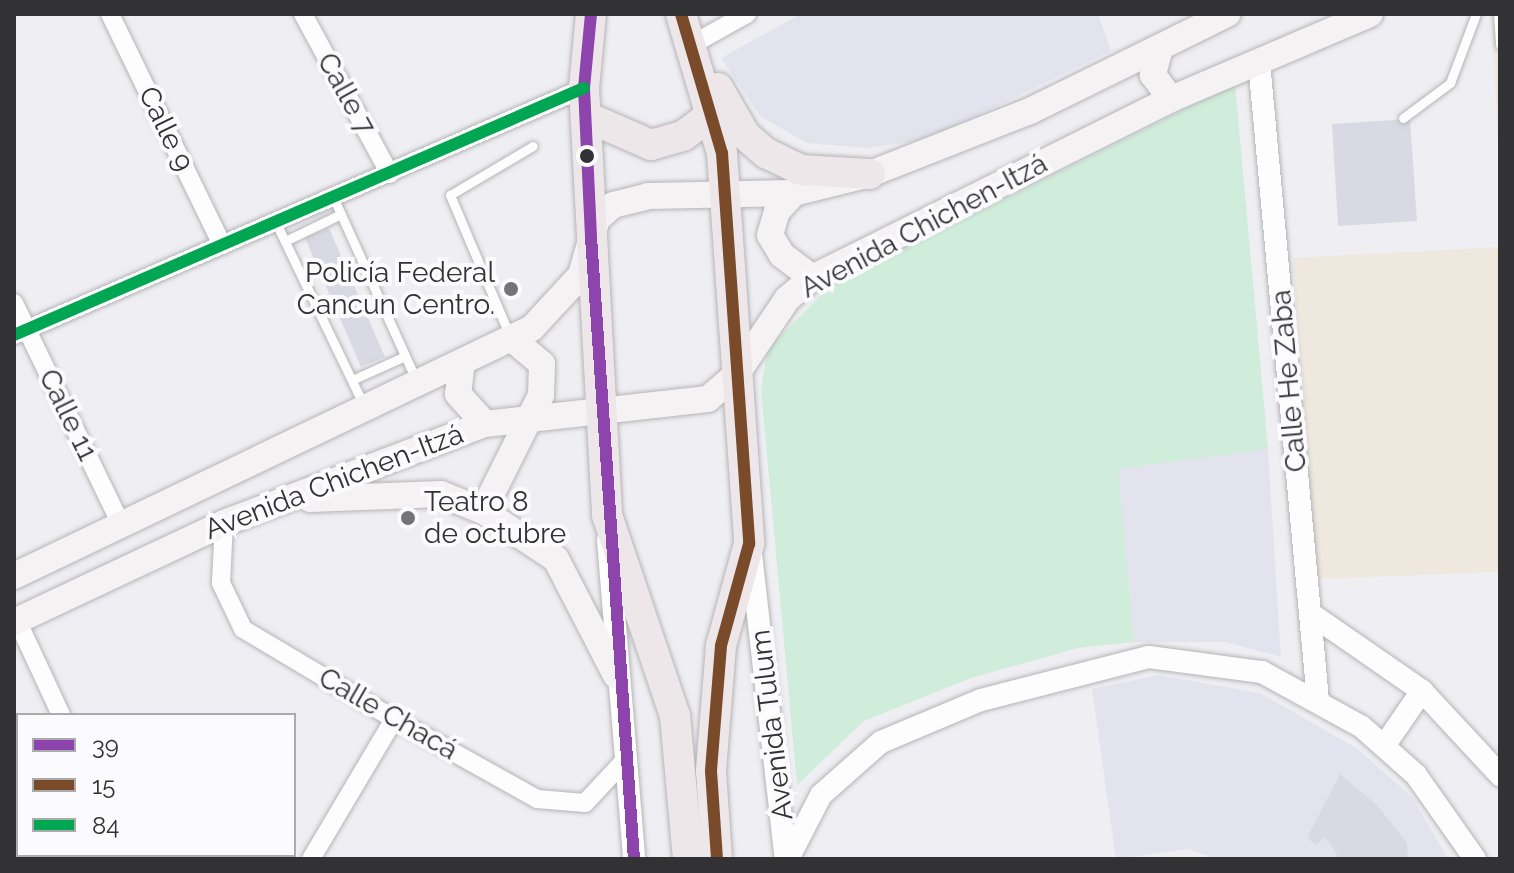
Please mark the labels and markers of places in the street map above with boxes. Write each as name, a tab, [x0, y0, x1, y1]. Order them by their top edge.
unlabelled marker	[579, 148, 595, 164]
place label: Policía Federal Cancun Centro.	[297, 256, 495, 322]
marker: Policía Federal Cancun Centro.	[502, 280, 520, 298]
place label: Teatro 8 de octubre	[424, 485, 566, 551]
marker: Teatro 8 de octubre	[399, 509, 417, 527]

